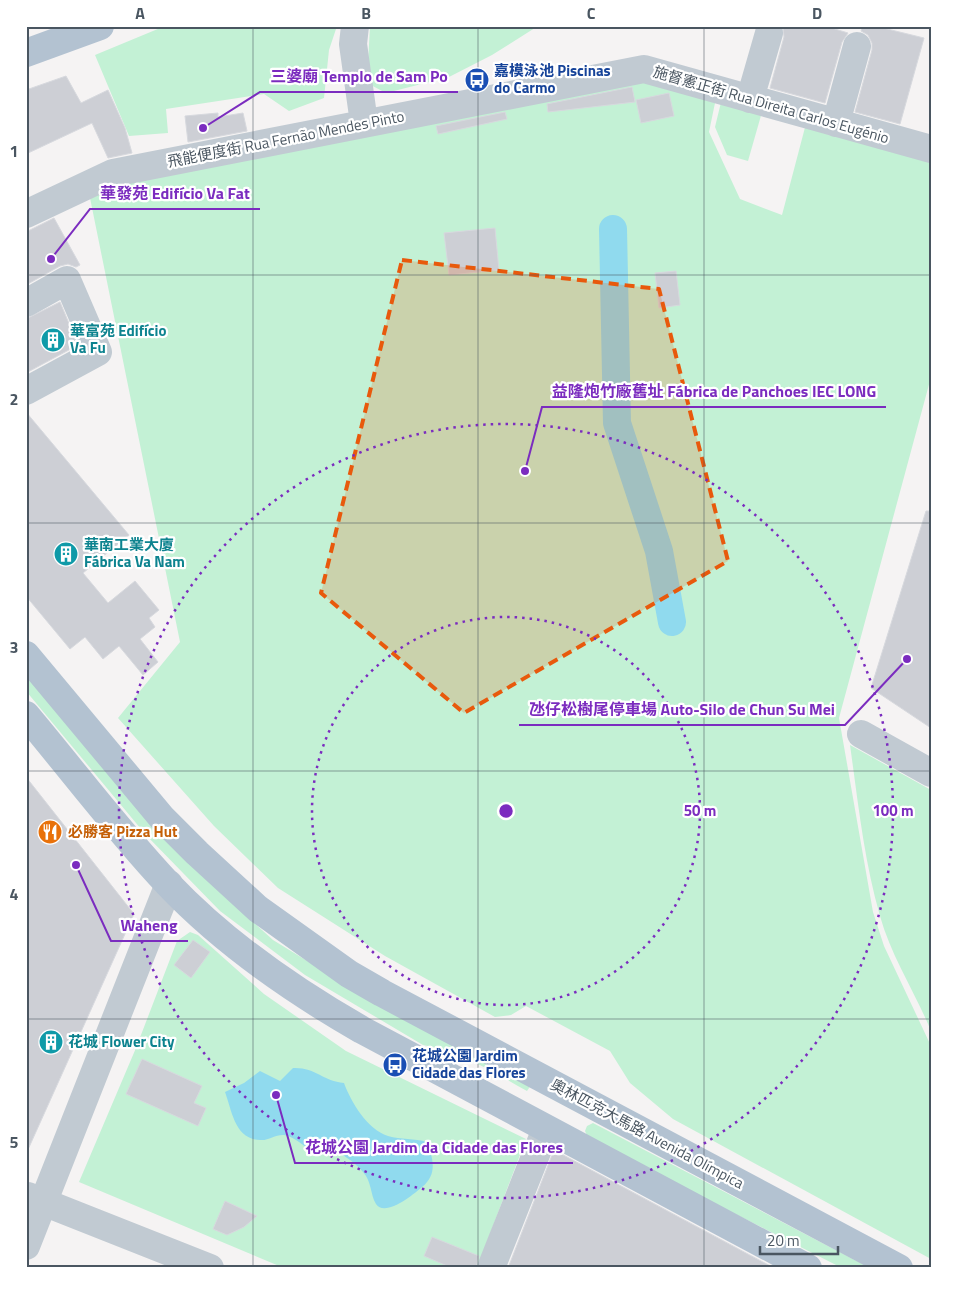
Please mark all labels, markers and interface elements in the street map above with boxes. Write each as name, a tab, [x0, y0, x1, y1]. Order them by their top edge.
text: A	[135, 1, 145, 25]
text: B	[361, 1, 371, 25]
text: C	[587, 1, 596, 25]
text: D	[812, 1, 822, 25]
place label: 嘉模泳池 Piscinas do Carmo	[494, 59, 611, 99]
street label: 施督憲正街 Rua Direita Carlos Eugénio	[650, 60, 892, 149]
callout: 三婆廟 Templo de Sam Po	[260, 61, 458, 92]
text: 三婆廟 Templo de Sam Po	[270, 64, 448, 88]
bus stop icon: 嘉模泳池 Piscinas do Carmo	[464, 67, 490, 93]
street label: 飛能便度街 Rua Fernão Mendes Pinto	[166, 104, 406, 173]
text: 1	[10, 139, 18, 163]
callout: 華發苑 Edifício Va Fat	[90, 178, 260, 209]
text: 華發苑 Edifício Va Fat	[100, 181, 250, 205]
place label: 華富苑 Edifício Va Fu	[70, 319, 166, 359]
building icon: 華富苑 Edifício Va Fu	[40, 327, 66, 353]
callout: 益隆炮竹廠舊址 Fábrica de Panchoes IEC LONG	[542, 376, 886, 407]
text: 益隆炮竹廠舊址 Fábrica de Panchoes IEC LONG	[552, 379, 876, 403]
text: 2	[10, 387, 18, 411]
place label: 華南工業大廈 Fábrica Va Nam	[84, 533, 185, 573]
building icon: 華南工業大廈 Fábrica Va Nam	[53, 541, 79, 567]
text: 3	[10, 635, 18, 659]
callout: 氹仔松樹尾停車場 Auto-Silo de Chun Su Mei	[519, 694, 845, 725]
text: 氹仔松樹尾停車場 Auto-Silo de Chun Su Mei	[529, 697, 835, 721]
text: 50 m	[684, 799, 716, 822]
text: 100 m	[872, 799, 914, 822]
centre of rings	[497, 802, 515, 820]
restaurant icon: 必勝客 Pizza Hut	[37, 819, 63, 845]
place label: 必勝客 Pizza Hut	[68, 820, 178, 843]
text: 4	[10, 882, 19, 906]
callout: Waheng	[111, 910, 188, 941]
text: Waheng	[120, 913, 178, 937]
building icon: 花城 Flower City	[38, 1029, 64, 1055]
place label: 花城 Flower City	[68, 1030, 175, 1053]
place label: 花城公園 Jardim Cidade das Flores	[412, 1044, 526, 1084]
bus stop icon: 花城公園 Jardim Cidade das Flores	[382, 1052, 408, 1078]
street label: 奧林匹克大馬路 Avenida Olímpica	[546, 1073, 748, 1195]
text: 5	[10, 1130, 19, 1154]
callout: 花城公園 Jardim da Cidade das Flores	[295, 1132, 573, 1163]
text: 花城公園 Jardim da Cidade das Flores	[305, 1135, 563, 1159]
scale bar	[760, 1224, 837, 1256]
text: 20 m	[767, 1229, 800, 1252]

